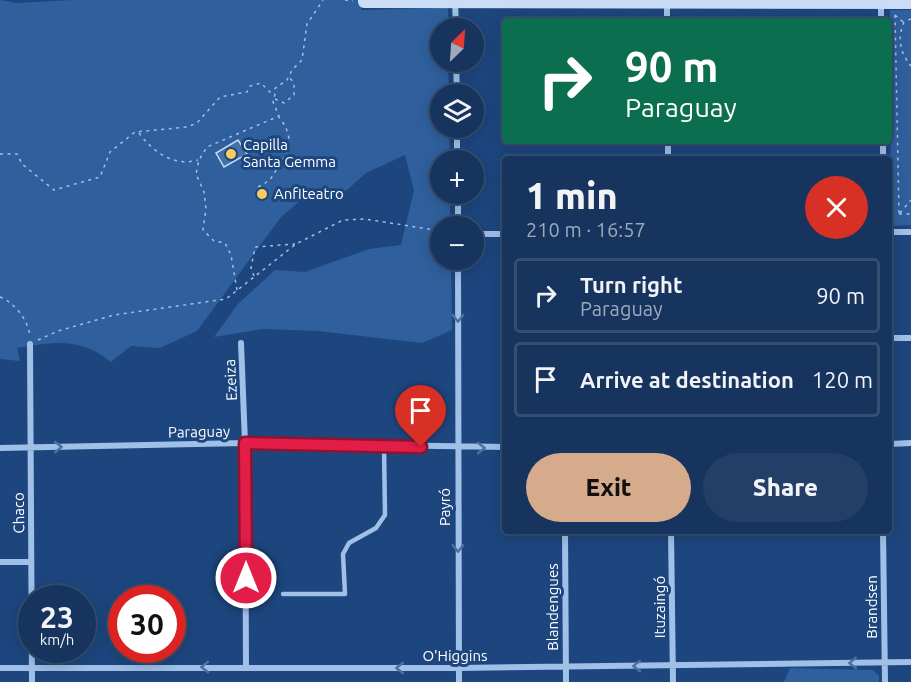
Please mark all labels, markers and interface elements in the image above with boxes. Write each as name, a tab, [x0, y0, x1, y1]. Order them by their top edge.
north arrow	[430, 18, 484, 72]
map controls	[430, 18, 484, 270]
icon: right	[526, 42, 604, 120]
text: 90 m	[625, 43, 719, 90]
button: layers	[430, 84, 484, 138]
text: Paraguay	[625, 92, 737, 122]
place label: Capilla Santa Gemma	[243, 136, 336, 170]
marker: Capilla Santa Gemma	[224, 147, 238, 161]
button: +	[430, 150, 484, 204]
text: 1 min	[526, 175, 618, 216]
button: close	[805, 176, 868, 239]
place label: Anfiteatro	[274, 185, 344, 202]
marker: Anfiteatro	[255, 187, 269, 201]
button: −	[430, 216, 484, 270]
text: 210 m · 16:57	[526, 218, 646, 241]
text: Turn right	[580, 272, 682, 297]
icon: right	[529, 279, 562, 312]
text: 90 m	[816, 283, 865, 308]
text: Paraguay	[580, 297, 663, 320]
one-way arrow	[452, 313, 464, 322]
street label: Ezeiza	[221, 359, 240, 401]
icon: arrive	[529, 363, 562, 396]
text: Arrive at destination	[580, 367, 794, 392]
text: 120 m	[812, 367, 873, 392]
pin	[395, 385, 446, 447]
icon: arrive	[404, 394, 437, 427]
street label: Paraguay	[168, 422, 230, 441]
one-way arrow	[54, 441, 63, 453]
one-way arrow	[477, 441, 486, 454]
button: Exit	[526, 453, 691, 522]
button: Share	[703, 453, 868, 522]
street label: Payró	[436, 488, 453, 526]
street label: Chaco	[10, 492, 27, 534]
one-way arrow	[452, 544, 464, 553]
position arrow	[214, 546, 278, 610]
street label: Blandengues	[544, 563, 561, 651]
street label: Brandsen	[863, 575, 880, 639]
street label: Ituzaingó	[651, 576, 668, 638]
speed limit sign: 30	[108, 585, 186, 663]
text: 23	[40, 600, 74, 634]
text: km/h	[40, 631, 74, 648]
street label: O'Higgins	[422, 647, 488, 664]
one-way arrow	[848, 657, 857, 669]
one-way arrow	[632, 660, 641, 672]
one-way arrow	[200, 661, 209, 673]
one-way arrow	[395, 662, 404, 674]

